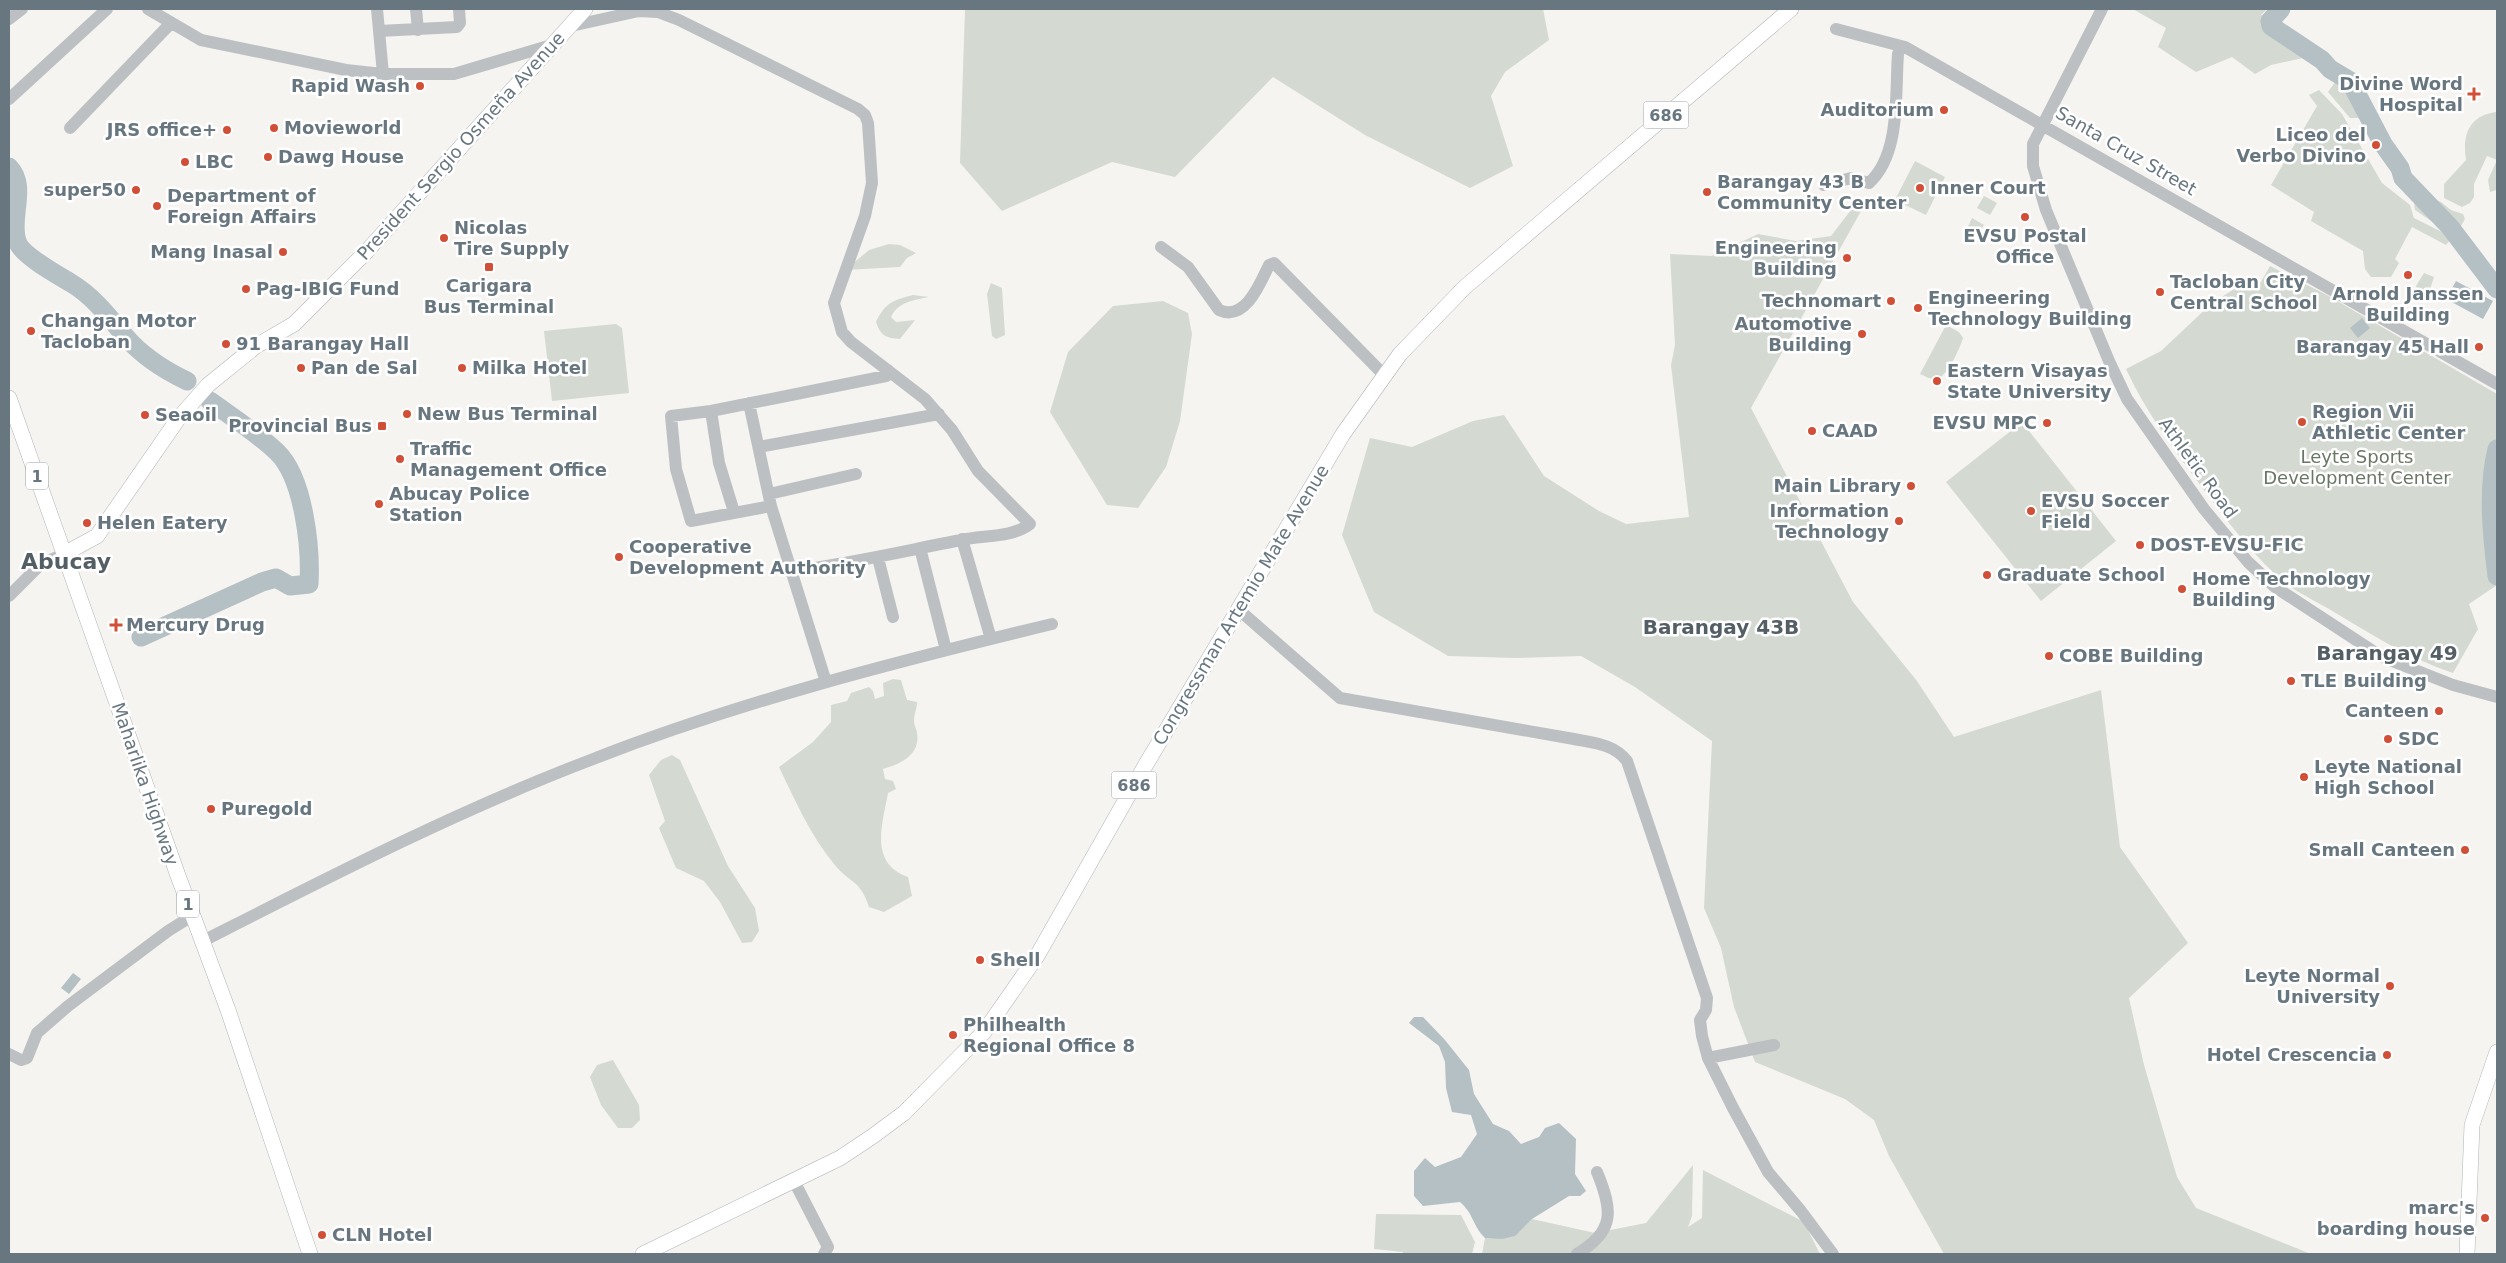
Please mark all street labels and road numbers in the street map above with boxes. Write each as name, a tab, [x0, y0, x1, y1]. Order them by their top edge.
street label: President Sergio Osmeña Avenue	[353, 27, 569, 264]
road number: 686	[1644, 102, 1688, 128]
street label: Santa Cruz Street	[2052, 102, 2200, 199]
street label: Athletic Road	[2155, 413, 2242, 522]
street label: Congressman Artemio Mate Avenue	[1148, 461, 1333, 749]
road number: 1	[26, 462, 48, 490]
street label: Maharlika Highway	[108, 700, 183, 868]
road number: 686	[1112, 772, 1156, 798]
road number: 1	[177, 891, 199, 918]

